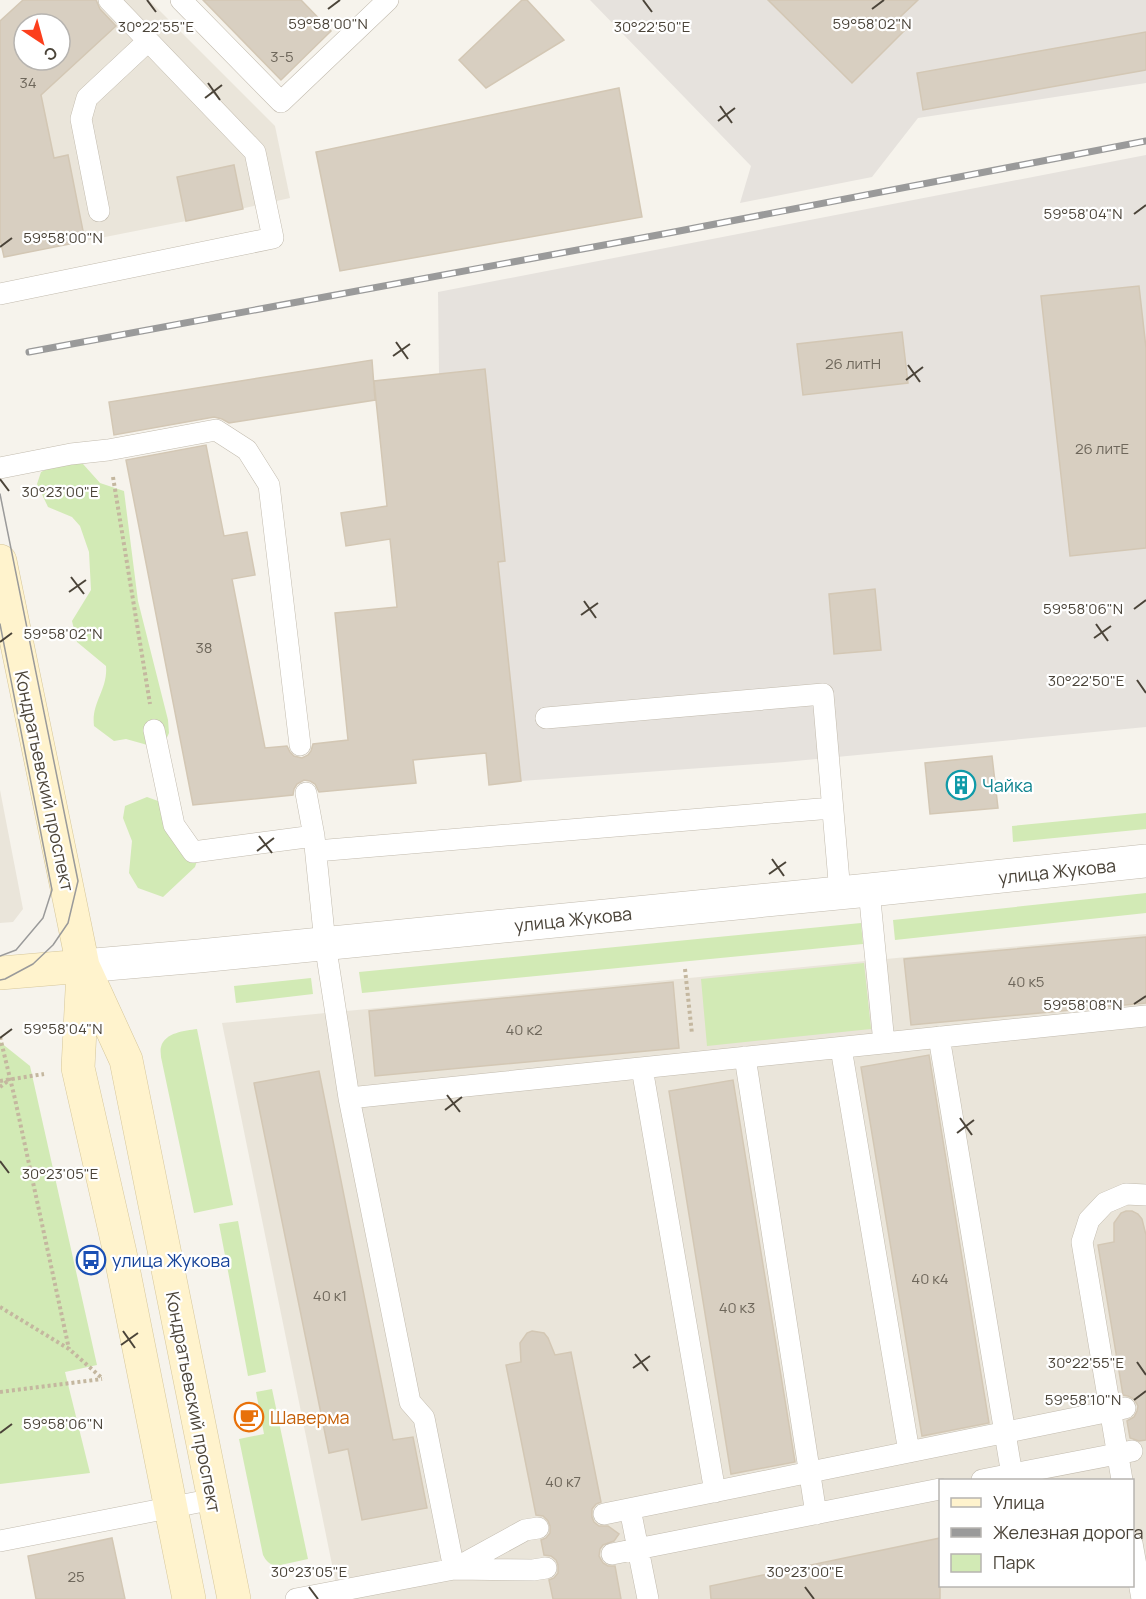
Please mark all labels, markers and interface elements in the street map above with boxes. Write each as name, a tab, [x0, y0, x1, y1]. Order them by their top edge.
north arrow	[12, 12, 72, 72]
text: 59°58'00"N	[288, 13, 368, 34]
text: 59°58'02"N	[832, 13, 912, 34]
text: 30°22'55"E	[118, 16, 194, 37]
text: 30°22'50"E	[614, 16, 690, 37]
text: С	[39, 42, 62, 67]
house number: 3-5	[270, 46, 294, 67]
house number: 34	[19, 72, 37, 93]
text: 59°58'04"N	[1044, 203, 1122, 224]
text: 59°58'00"N	[23, 227, 103, 248]
house number: 26 литН	[825, 353, 881, 374]
house number: 26 литЕ	[1075, 438, 1129, 459]
text: 30°23'00"E	[22, 481, 98, 502]
text: 59°58'06"N	[1043, 598, 1123, 619]
text: 59°58'02"N	[23, 623, 103, 644]
house number: 38	[195, 637, 213, 658]
street label: Кондратьевский проспект	[10, 669, 80, 893]
text: 30°22'50"E	[1048, 670, 1124, 691]
building icon: Чайка	[945, 769, 977, 801]
place label: Чайка	[982, 773, 1033, 797]
street label: улица Жукова	[997, 853, 1117, 889]
street label: улица Жукова	[513, 901, 633, 937]
house number: 40 к5	[1007, 971, 1045, 992]
text: 59°58'08"N	[1043, 994, 1123, 1015]
text: 59°58'04"N	[24, 1018, 102, 1039]
house number: 40 к2	[506, 1019, 542, 1040]
text: 30°23'05"E	[22, 1163, 98, 1184]
bus stop icon: улица Жукова	[75, 1244, 107, 1276]
place label: улица Жукова	[112, 1248, 230, 1272]
house number: 40 к4	[911, 1268, 949, 1289]
house number: 40 к1	[313, 1285, 347, 1306]
street label: Кондратьевский проспект	[161, 1289, 227, 1515]
house number: 40 к3	[719, 1297, 755, 1318]
text: 30°22'55"E	[1048, 1352, 1124, 1373]
text: 59°58'10"N	[1045, 1389, 1121, 1410]
cafe icon: Шаверма	[233, 1401, 265, 1433]
place label: Шаверма	[270, 1405, 350, 1429]
text: 59°58'06"N	[23, 1413, 103, 1434]
house number: 40 к7	[545, 1471, 581, 1492]
legend	[939, 1479, 1134, 1587]
text: Улица	[993, 1490, 1045, 1514]
text: Железная дорога	[993, 1520, 1144, 1544]
text: Парк	[993, 1550, 1036, 1574]
text: 30°23'05"E	[271, 1561, 347, 1582]
text: 30°23'00"E	[767, 1561, 843, 1582]
house number: 25	[67, 1566, 85, 1587]

